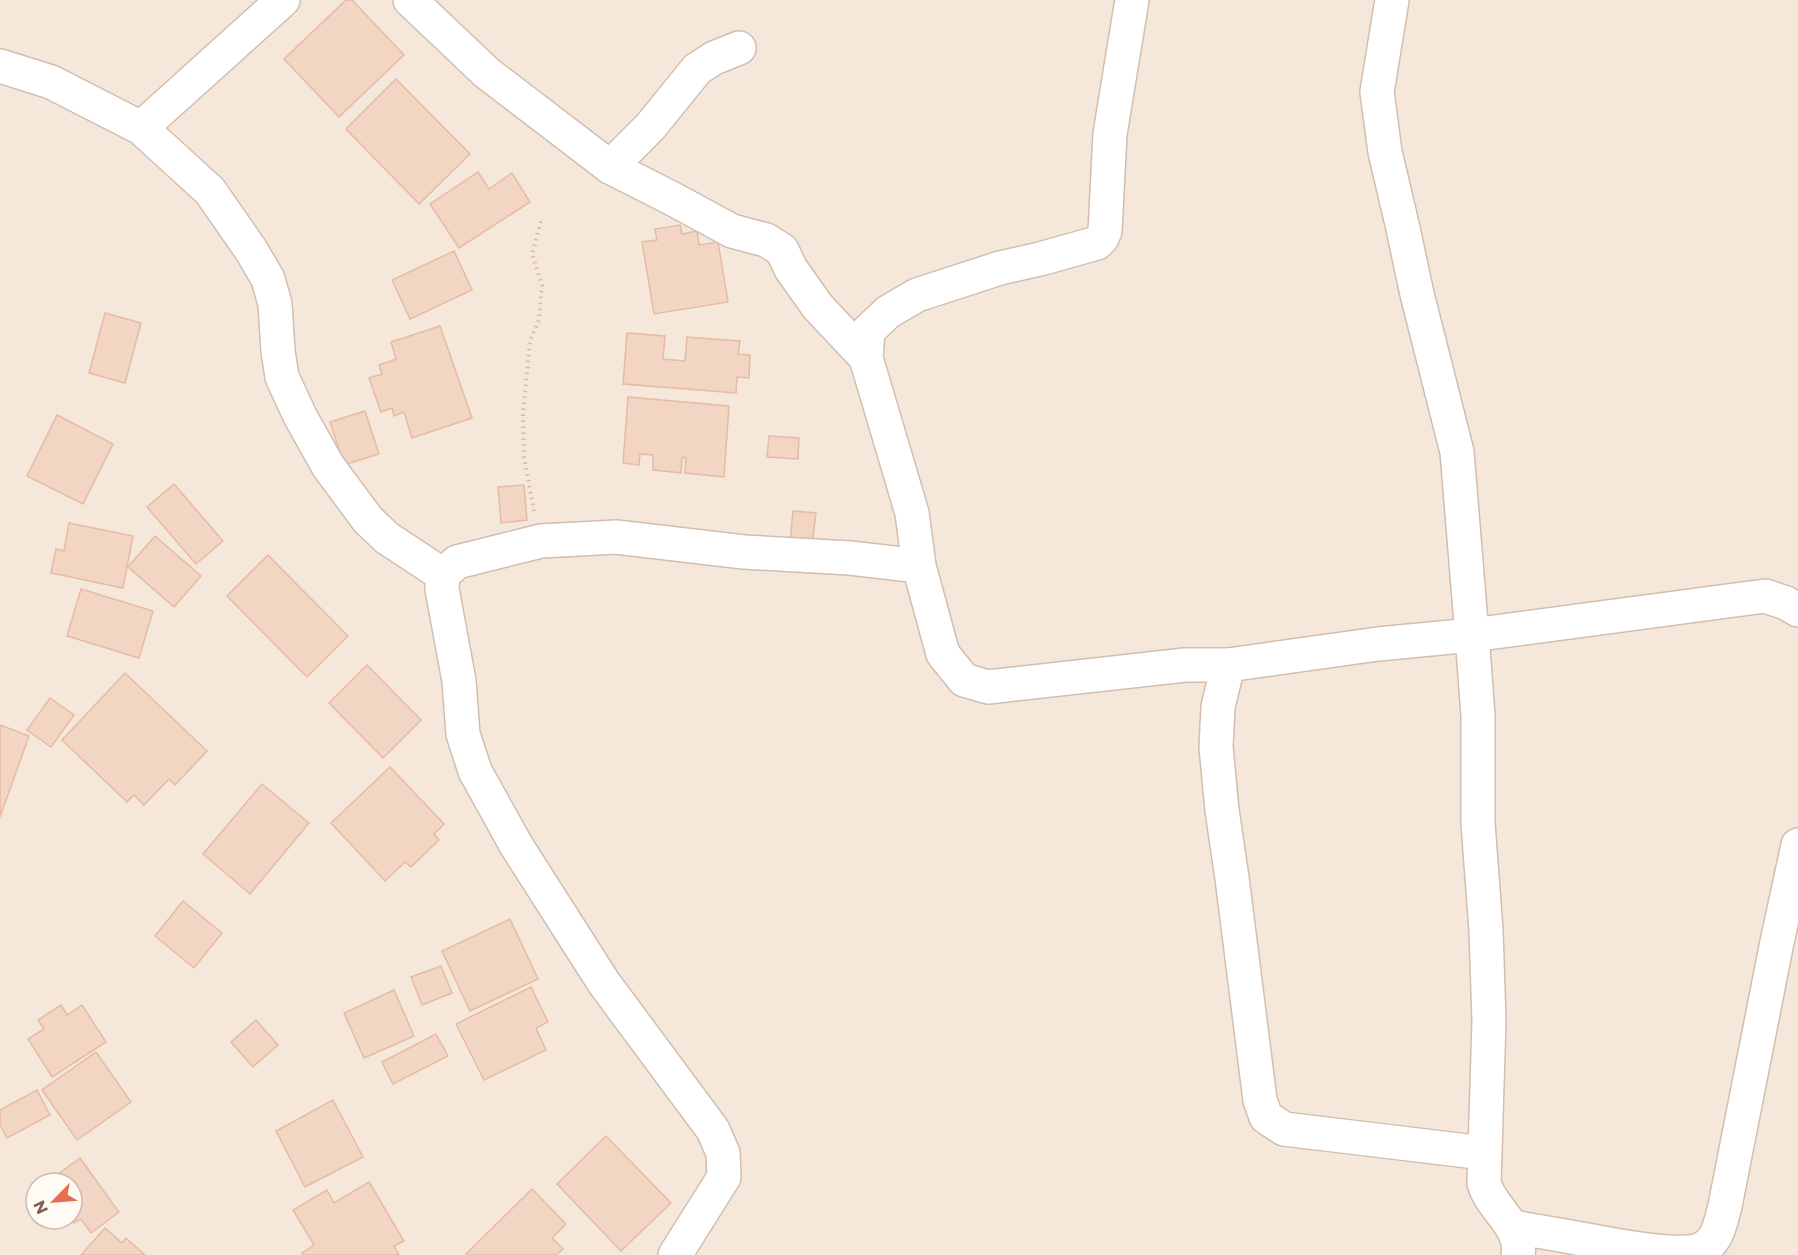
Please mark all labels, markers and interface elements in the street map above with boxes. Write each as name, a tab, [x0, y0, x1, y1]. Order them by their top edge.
north arrow	[24, 1171, 84, 1231]
text: N	[30, 1197, 52, 1217]

